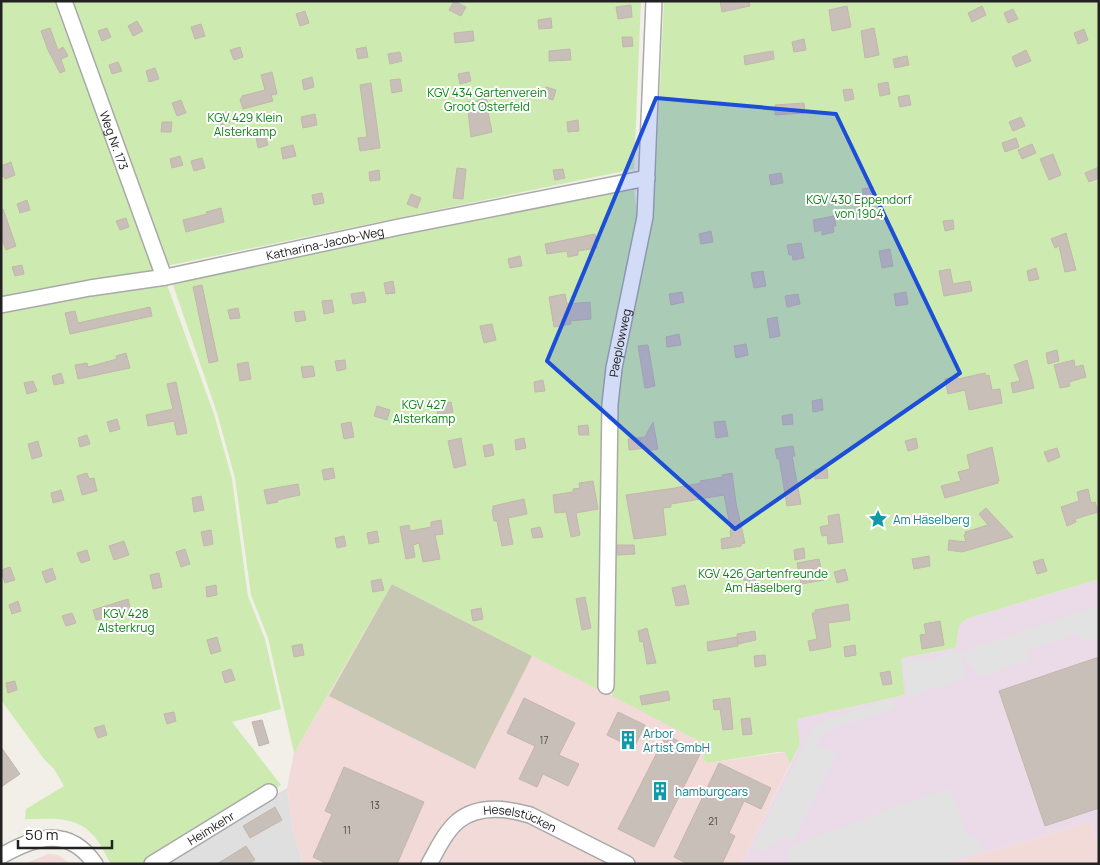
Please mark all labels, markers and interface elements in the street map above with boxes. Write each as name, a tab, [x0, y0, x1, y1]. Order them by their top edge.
park label: KGV 434 Gartenverein Groot Osterfeld	[427, 84, 547, 115]
street label: Weg Nr. 173	[96, 108, 133, 172]
park label: KGV 429 Klein Alsterkamp	[207, 109, 283, 140]
park label: KGV 430 Eppendorf von 1904	[806, 191, 913, 222]
street label: Katharina-Jacob-Weg	[264, 222, 385, 264]
street label: Paeplowweg	[605, 307, 635, 378]
park label: KGV 427 Alsterkamp	[393, 396, 455, 427]
place icon: Am Häselberg	[867, 508, 889, 530]
place label: Am Häselberg	[893, 511, 969, 528]
park label: KGV 426 Gartenfreunde Am Häselberg	[698, 565, 828, 596]
park label: KGV 428 Alsterkrug	[97, 605, 155, 636]
place label: Arbor Artist GmbH	[643, 725, 710, 756]
building icon: Arbor Artist GmbH	[617, 729, 639, 751]
house number: 17	[540, 733, 548, 747]
building icon: hamburgcars	[649, 780, 671, 802]
place label: hamburgcars	[675, 783, 748, 800]
house number: 13	[370, 798, 380, 812]
street label: Heselstücken	[482, 801, 560, 836]
street label: Heimkehr	[184, 806, 238, 849]
house number: 21	[708, 814, 718, 828]
scale bar	[18, 818, 111, 850]
house number: 11	[343, 823, 351, 837]
text: 50 m	[25, 824, 59, 845]

